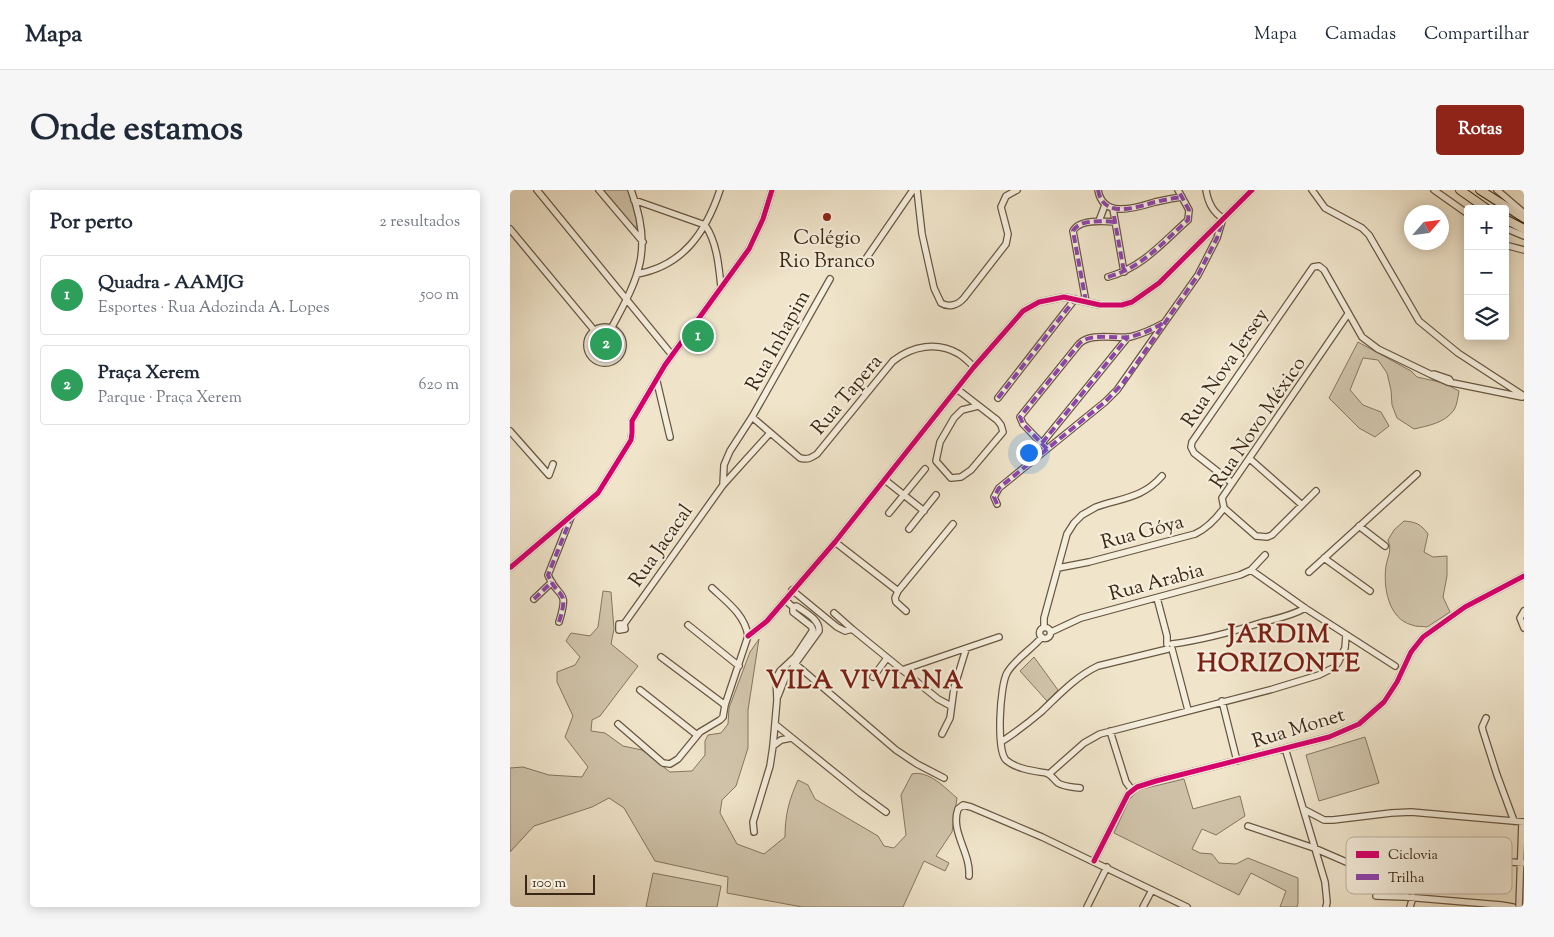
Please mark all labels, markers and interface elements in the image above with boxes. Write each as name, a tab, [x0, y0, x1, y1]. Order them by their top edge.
text: Mapa	[25, 18, 82, 52]
text: Mapa	[1254, 22, 1297, 48]
text: Camadas	[1325, 22, 1396, 48]
text: Compartilhar	[1424, 22, 1529, 48]
text: Onde estamos	[30, 105, 243, 156]
button: Rotas	[1436, 105, 1524, 155]
north arrow	[1404, 205, 1449, 250]
map controls	[1464, 205, 1509, 340]
button: +	[1464, 205, 1509, 250]
text: Por perto	[50, 208, 133, 238]
text: 2 resultados	[379, 211, 460, 234]
marker: Colégio Rio Branco	[821, 211, 833, 223]
place label: Colégio Rio Branco	[779, 225, 875, 277]
button: −	[1464, 250, 1509, 295]
text: Quadra - AAMJG	[98, 270, 244, 297]
text: 1	[64, 284, 70, 307]
text: 500 m	[420, 284, 459, 307]
street label: Rua Inhapim	[740, 285, 819, 397]
button: layers	[1464, 295, 1509, 340]
text: Esportes · Rua Adozinda A. Lopes	[98, 297, 330, 320]
street label: Rua Nova Jersey	[1175, 303, 1277, 434]
pin: 1	[682, 317, 714, 355]
pin: 2	[590, 325, 622, 363]
street label: Rua Tapera	[806, 349, 890, 442]
street label: Rua Novo México	[1204, 352, 1314, 495]
text: Praça Xerem	[98, 360, 200, 387]
text: 2	[63, 374, 71, 397]
text: 620 m	[419, 374, 459, 397]
text: Parque · Praça Xerem	[98, 387, 242, 410]
your location	[1016, 440, 1042, 466]
street label: Rua Jacacal	[623, 499, 702, 594]
street label: Rua Góya	[1098, 508, 1187, 558]
street label: Rua Arabia	[1106, 557, 1207, 610]
district label: JARDIM HORIZONTE	[1197, 618, 1361, 683]
district label: VILA VIVIANA	[766, 664, 964, 700]
street label: Rua Monet	[1249, 702, 1349, 757]
legend	[1346, 837, 1512, 894]
text: Ciclovia	[1388, 846, 1439, 866]
text: Trilha	[1388, 869, 1425, 889]
scale bar	[525, 872, 595, 895]
text: 100 m	[532, 874, 566, 894]

